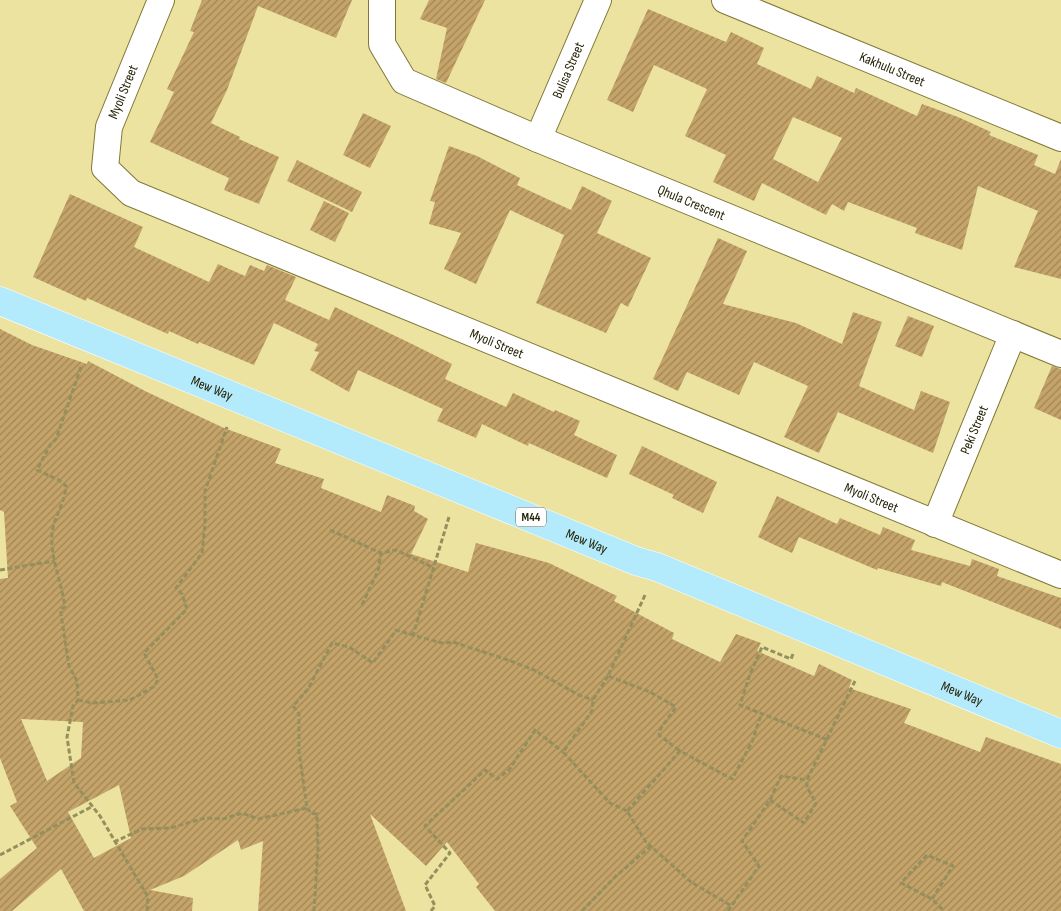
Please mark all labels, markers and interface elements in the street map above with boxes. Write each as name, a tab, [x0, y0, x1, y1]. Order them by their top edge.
street label: Bulisa Street	[548, 39, 587, 101]
street label: Kakhulu Street	[857, 48, 928, 90]
street label: Myoli Street	[105, 63, 141, 121]
street label: Qhula Crescent	[655, 181, 728, 224]
street label: Myoli Street	[467, 325, 526, 362]
street label: Mew Way	[189, 372, 236, 404]
street label: Peki Street	[956, 403, 991, 457]
street label: Myoli Street	[842, 479, 901, 516]
road number: M44	[516, 508, 546, 526]
street label: Mew Way	[564, 525, 611, 557]
street label: Mew Way	[939, 677, 986, 709]

